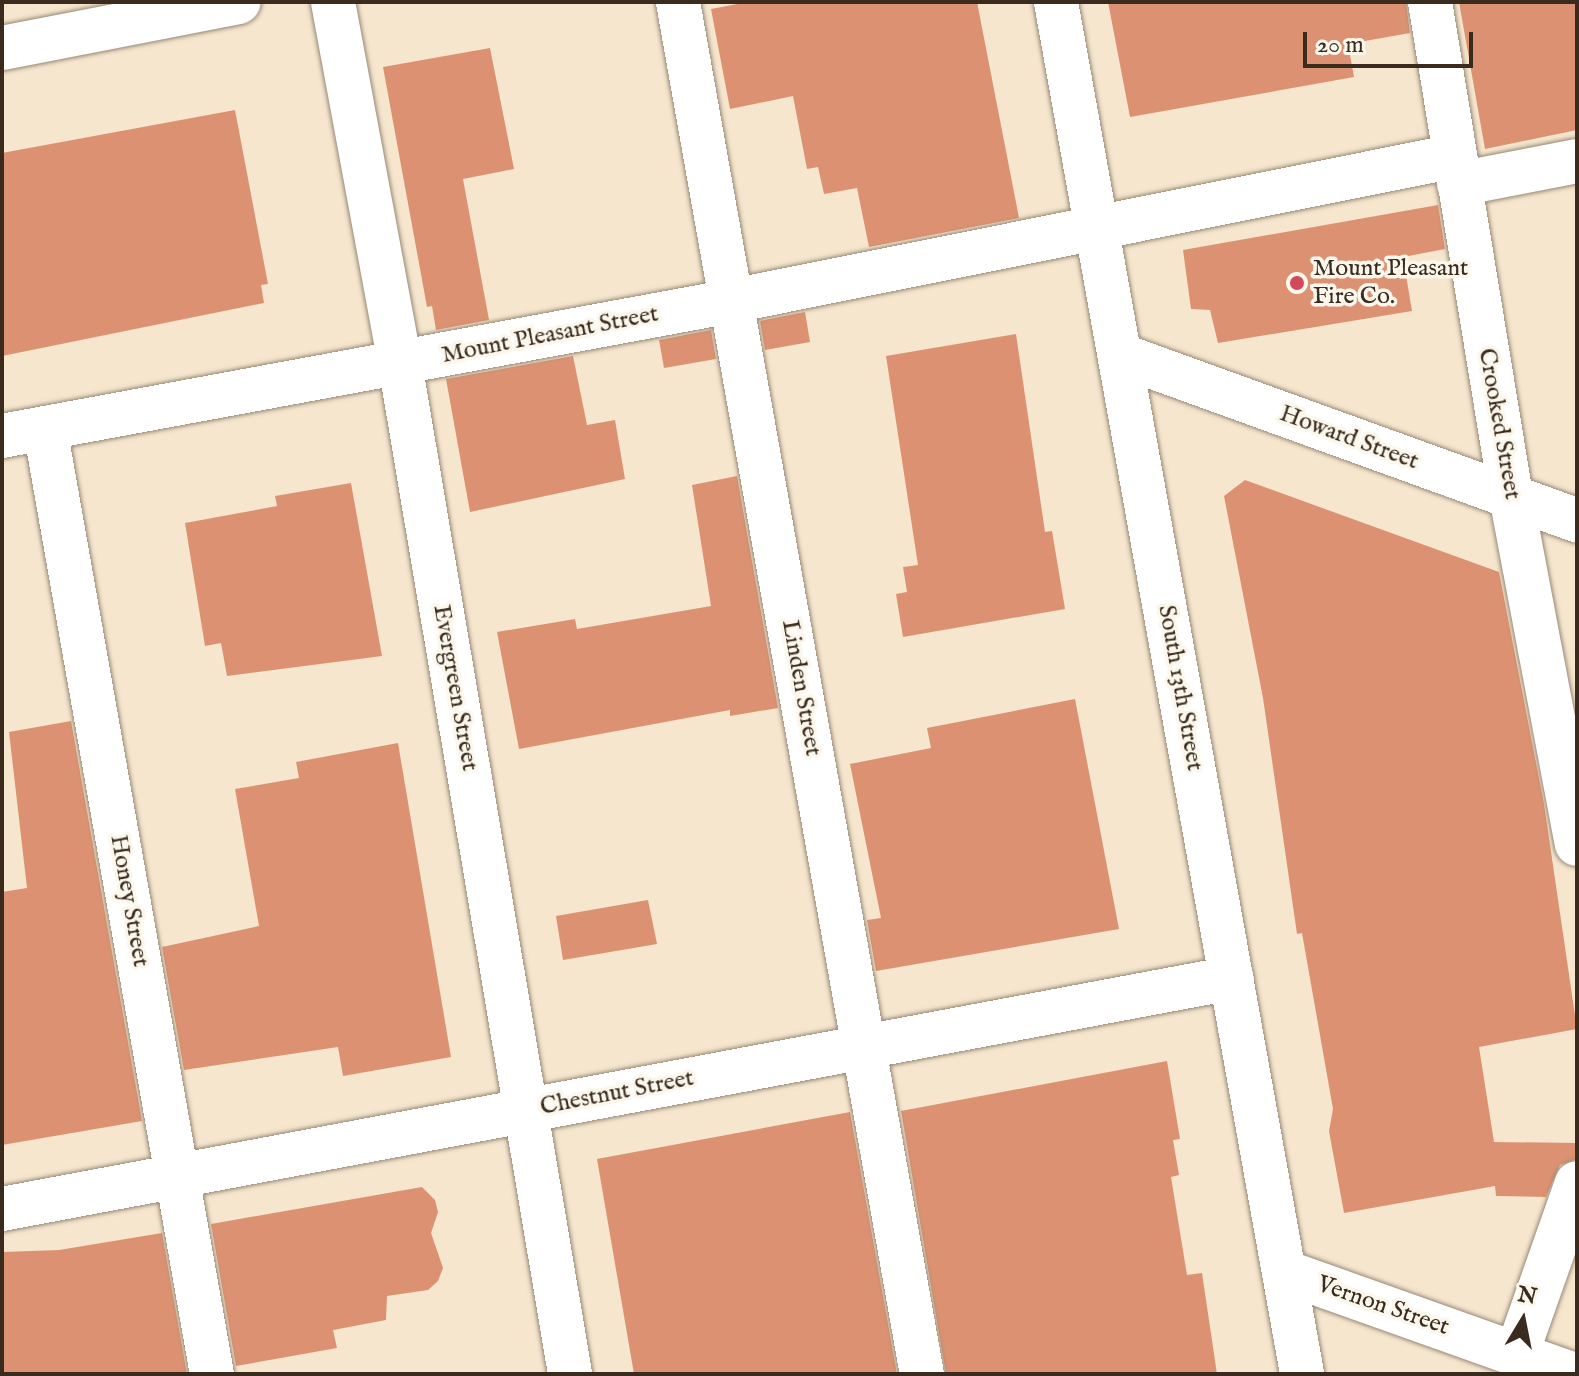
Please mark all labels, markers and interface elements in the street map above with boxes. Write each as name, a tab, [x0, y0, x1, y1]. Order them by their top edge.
scale bar	[1307, 16, 1477, 66]
text: 20 m	[1317, 30, 1364, 61]
place label: Mount Pleasant Fire Co.	[1313, 255, 1468, 311]
marker: Mount Pleasant Fire Co.	[1288, 274, 1306, 292]
street label: Mount Pleasant Street	[439, 300, 661, 370]
street label: Crooked Street	[1472, 346, 1526, 502]
street label: Howard Street	[1276, 400, 1422, 476]
street label: Evergreen Street	[426, 603, 484, 773]
street label: South 13th Street	[1151, 603, 1209, 773]
street label: Linden Street	[775, 618, 827, 758]
street label: Honey Street	[103, 833, 155, 969]
street label: Chestnut Street	[538, 1064, 696, 1122]
street label: Vernon Street	[1313, 1270, 1453, 1342]
north arrow	[1483, 1280, 1563, 1360]
text: N	[1515, 1281, 1539, 1312]

